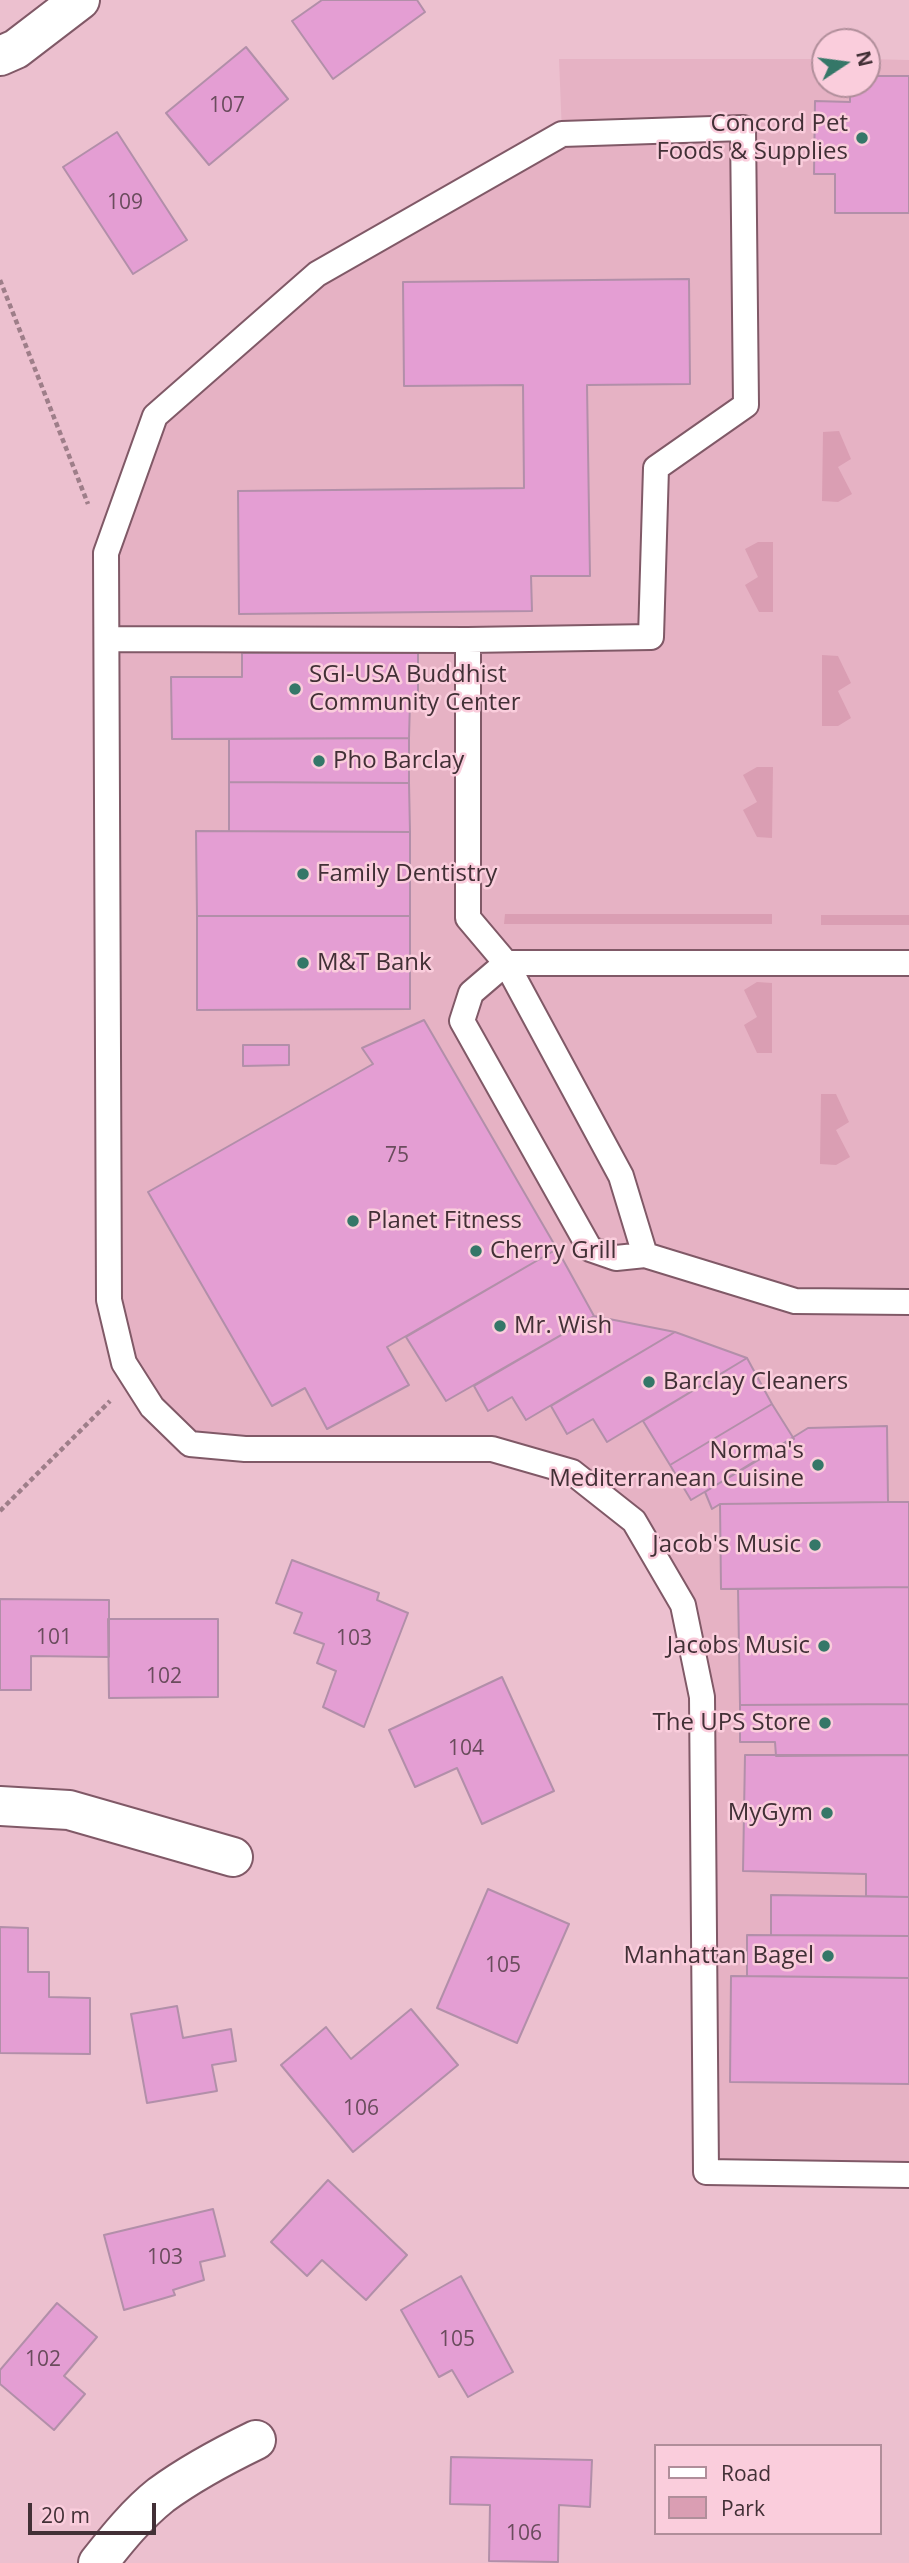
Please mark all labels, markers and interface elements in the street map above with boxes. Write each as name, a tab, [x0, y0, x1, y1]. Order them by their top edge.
north arrow	[811, 28, 881, 98]
text: N	[850, 48, 879, 69]
house number: 107	[209, 93, 245, 119]
place label: Concord Pet Foods & Supplies	[656, 110, 848, 166]
marker: Concord Pet Foods & Supplies	[854, 130, 870, 146]
house number: 109	[107, 190, 143, 216]
place label: SGI-USA Buddhist Community Center	[309, 661, 520, 717]
marker: SGI-USA Buddhist Community Center	[287, 681, 303, 697]
place label: Pho Barclay	[333, 747, 464, 775]
marker: Pho Barclay	[311, 753, 327, 769]
place label: Family Dentistry	[317, 860, 497, 888]
marker: Family Dentistry	[295, 866, 311, 882]
place label: M&T Bank	[317, 949, 432, 977]
marker: M&T Bank	[295, 955, 311, 971]
house number: 75	[385, 1143, 409, 1169]
place label: Planet Fitness	[367, 1207, 522, 1235]
marker: Planet Fitness	[345, 1213, 361, 1229]
place label: Cherry Grill	[490, 1237, 617, 1265]
marker: Cherry Grill	[468, 1243, 484, 1259]
place label: Mr. Wish	[514, 1312, 612, 1340]
marker: Mr. Wish	[492, 1318, 508, 1334]
place label: Barclay Cleaners	[663, 1368, 848, 1396]
marker: Barclay Cleaners	[641, 1374, 657, 1390]
place label: Norma's Mediterranean Cuisine	[549, 1437, 804, 1493]
marker: Norma's Mediterranean Cuisine	[810, 1457, 826, 1473]
place label: Jacob's Music	[652, 1531, 801, 1559]
marker: Jacob's Music	[807, 1537, 823, 1553]
house number: 101	[36, 1625, 72, 1651]
house number: 103	[336, 1626, 372, 1652]
place label: Jacobs Music	[667, 1632, 810, 1660]
marker: Jacobs Music	[816, 1638, 832, 1654]
house number: 102	[146, 1664, 182, 1690]
place label: The UPS Store	[653, 1709, 811, 1737]
marker: The UPS Store	[817, 1715, 833, 1731]
house number: 104	[448, 1736, 484, 1762]
place label: MyGym	[728, 1799, 813, 1827]
marker: MyGym	[819, 1805, 835, 1821]
place label: Manhattan Bagel	[624, 1942, 814, 1970]
marker: Manhattan Bagel	[820, 1948, 836, 1964]
house number: 105	[485, 1953, 521, 1979]
house number: 106	[343, 2096, 379, 2122]
house number: 103	[147, 2245, 183, 2271]
house number: 105	[439, 2327, 475, 2353]
house number: 102	[25, 2347, 61, 2373]
legend	[654, 2444, 881, 2535]
text: Road	[721, 2459, 771, 2487]
scale bar	[32, 2490, 159, 2534]
text: Park	[721, 2494, 765, 2522]
text: 20 m	[41, 2501, 90, 2529]
house number: 106	[506, 2521, 542, 2547]

